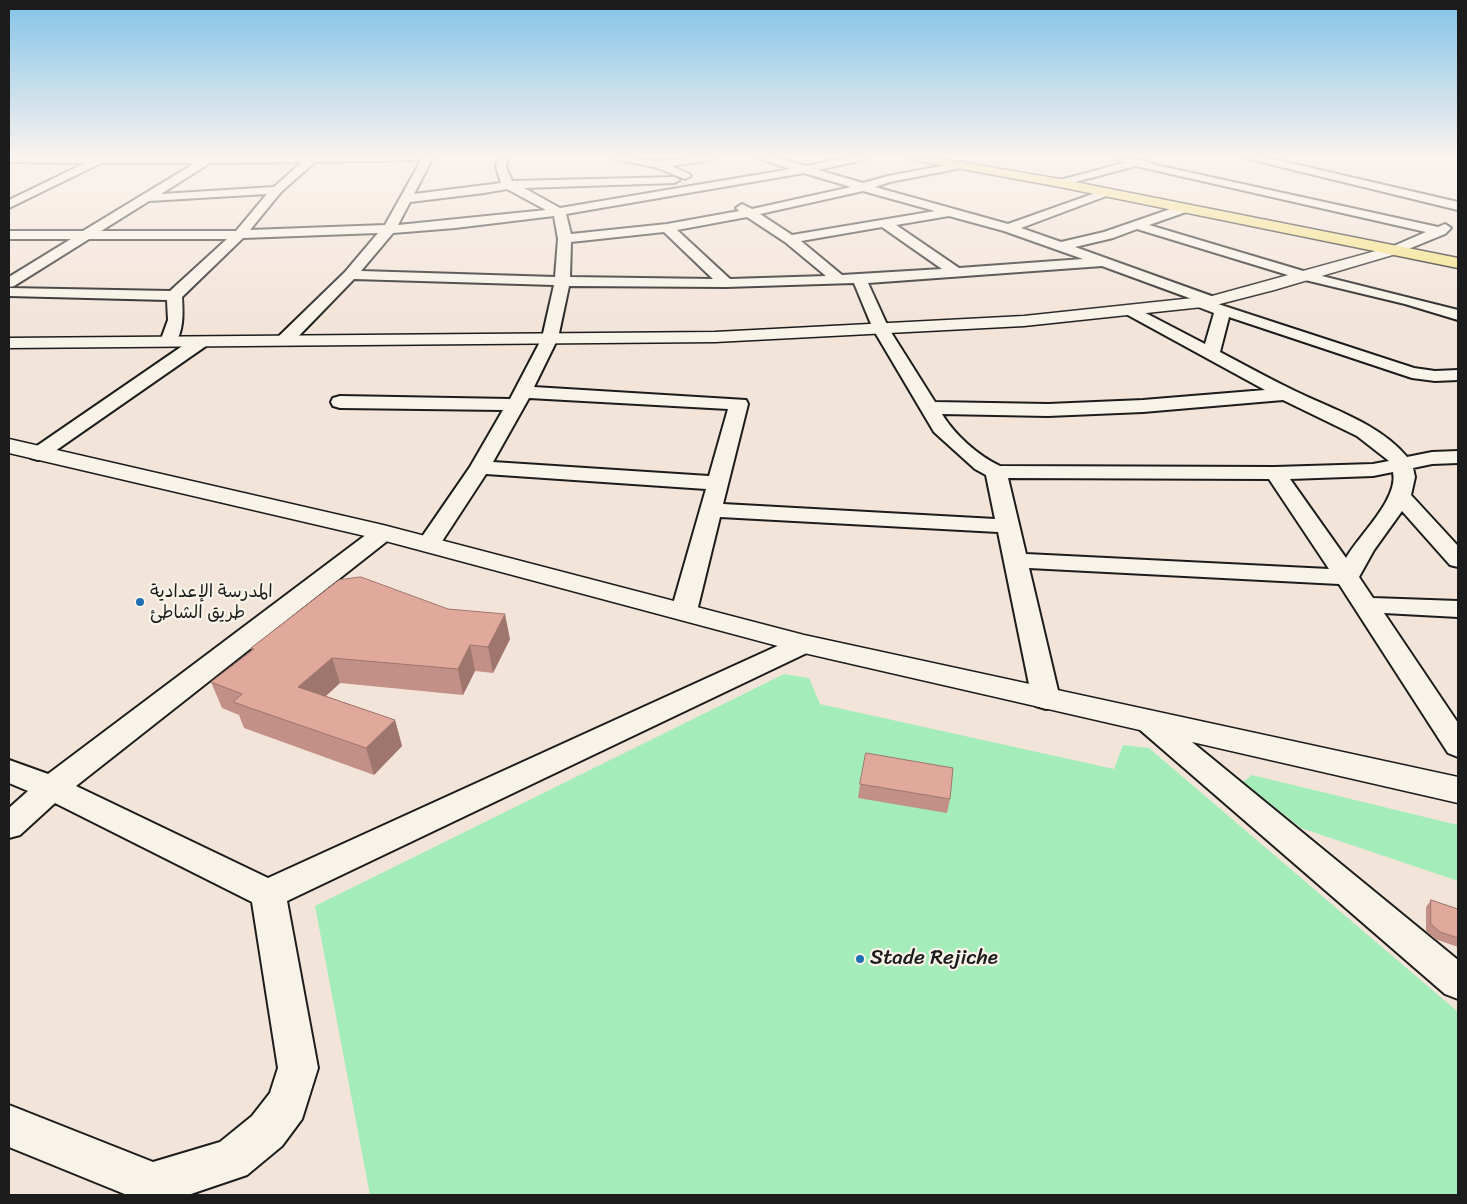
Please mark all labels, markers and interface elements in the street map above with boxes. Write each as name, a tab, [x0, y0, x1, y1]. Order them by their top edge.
place label: المدرسة الإعدادية طريق الشاطئ	[150, 581, 273, 624]
marker: المدرسة الإعدادية طريق الشاطئ	[134, 596, 146, 608]
place label: Stade Rejiche	[870, 946, 998, 972]
marker: Stade Rejiche	[854, 953, 866, 965]

